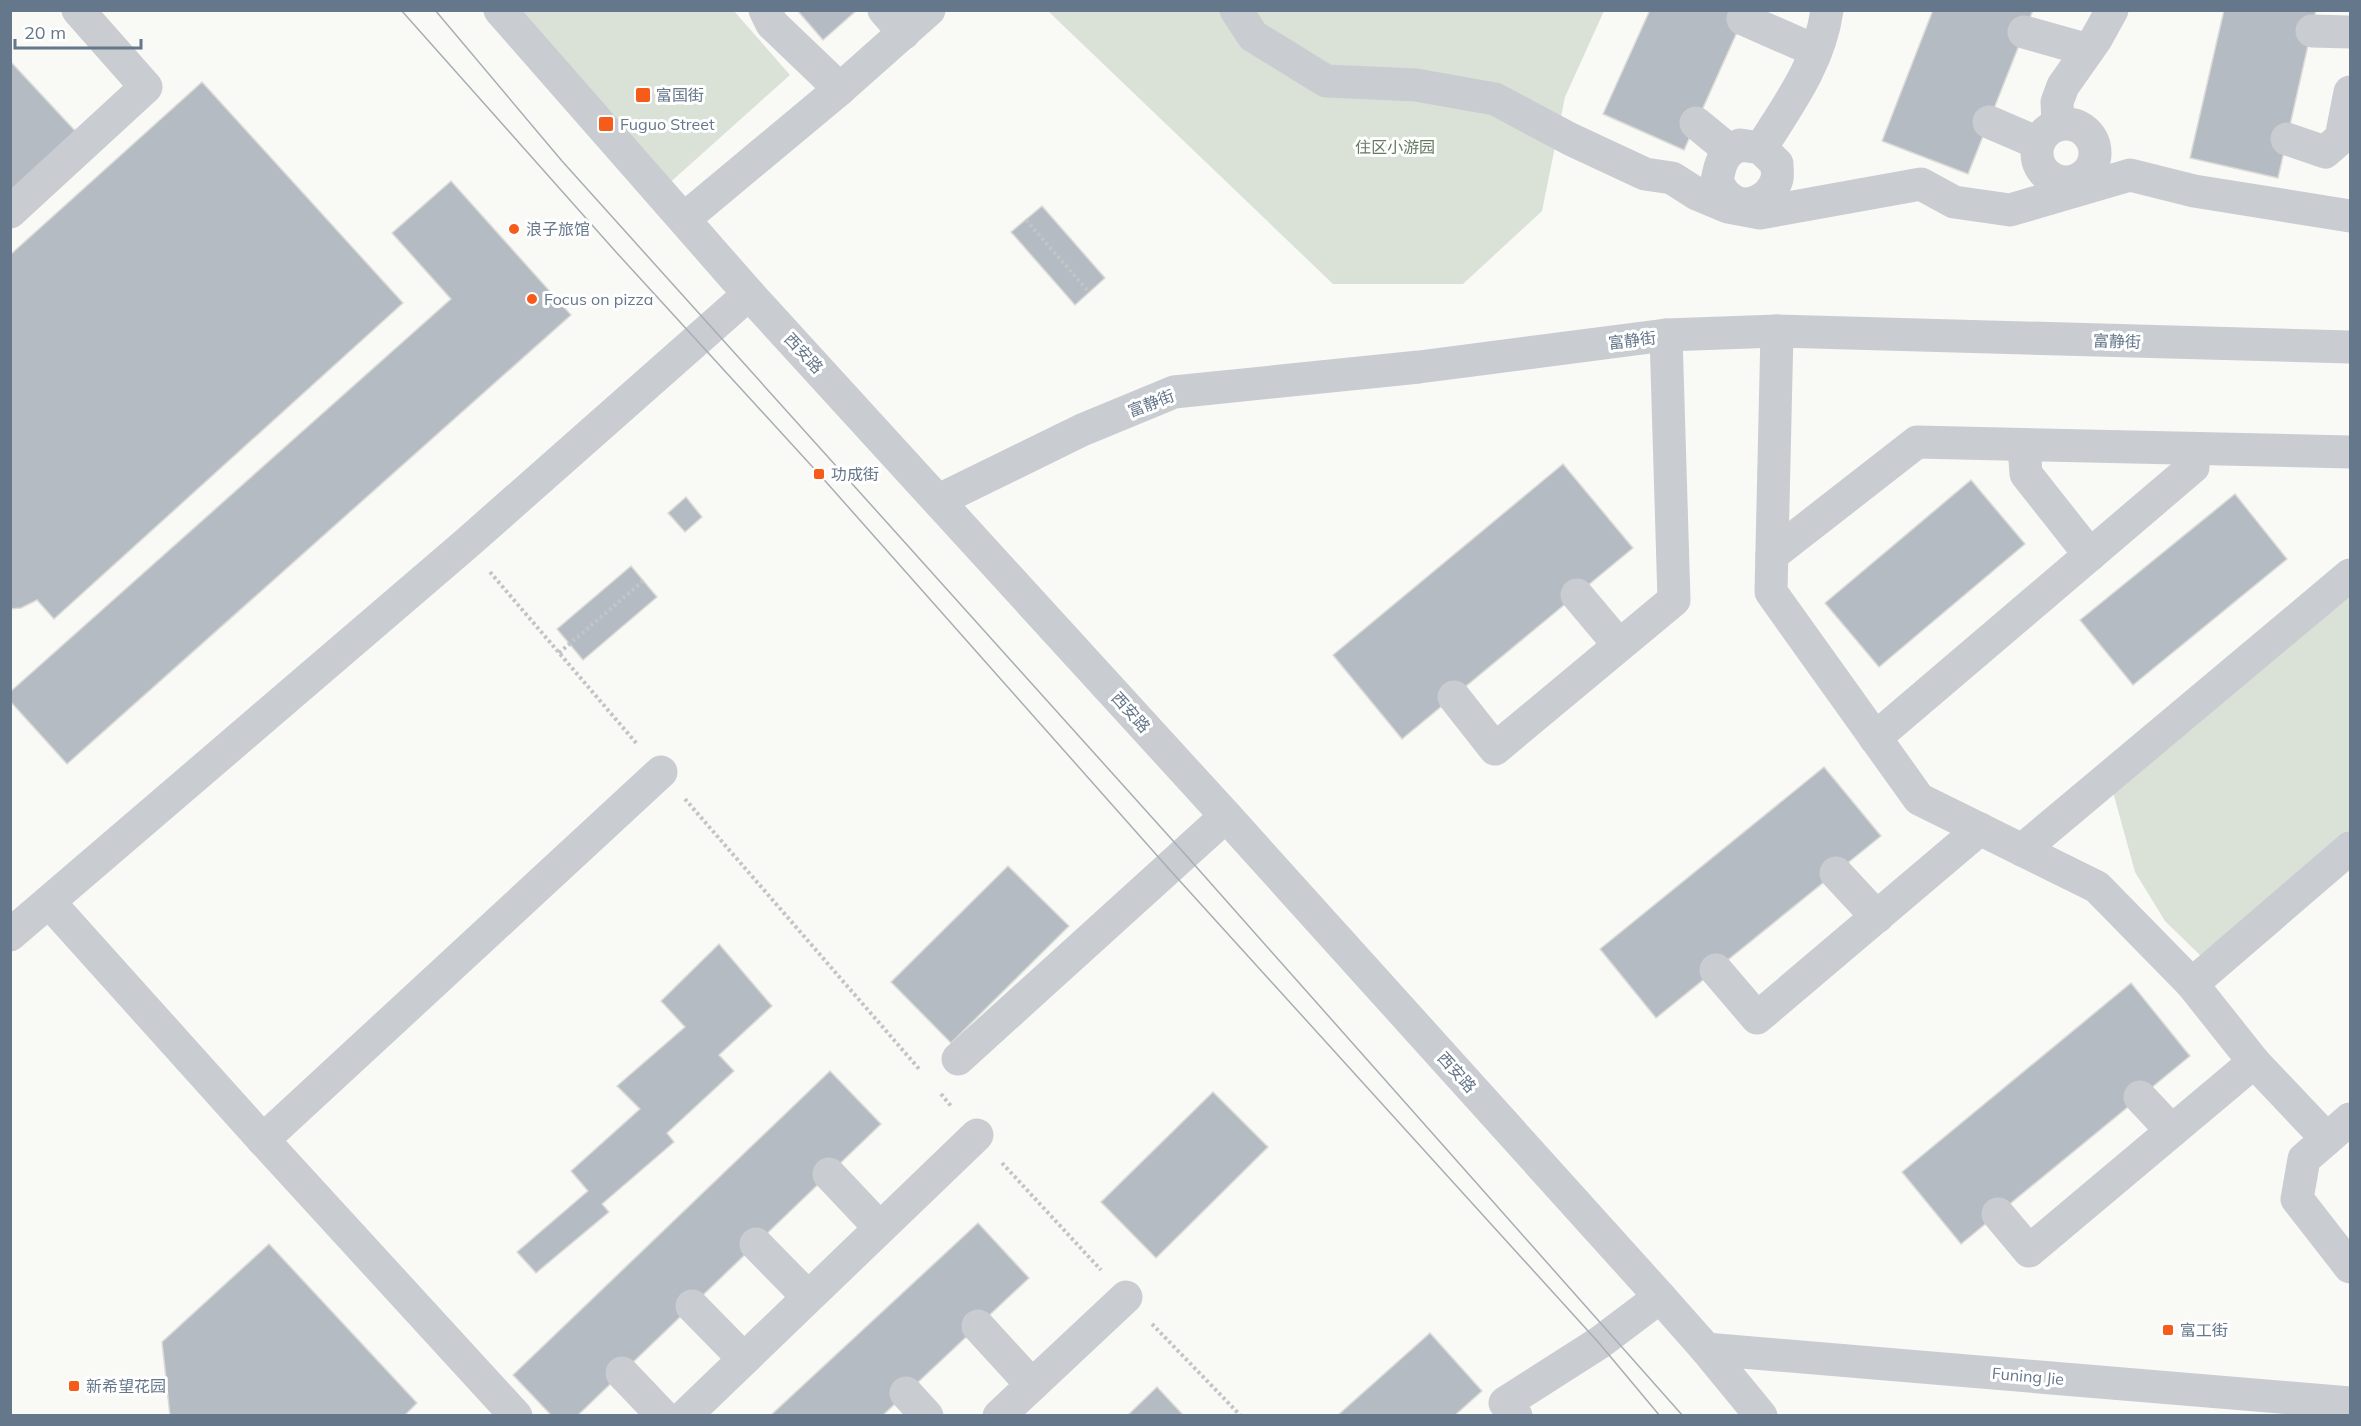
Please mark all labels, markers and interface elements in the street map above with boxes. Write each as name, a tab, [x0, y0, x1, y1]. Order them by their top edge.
scale bar	[15, 12, 141, 50]
text: 20 m	[24, 21, 66, 44]
place label: 富国街	[656, 85, 704, 105]
marker: 富国街	[634, 86, 652, 104]
place label: Fuguo Street	[620, 114, 715, 134]
marker: Fuguo Street	[597, 115, 615, 133]
park label: 住区小游园	[1355, 137, 1435, 157]
place label: 浪子旅馆	[526, 219, 590, 239]
marker: 浪子旅馆	[507, 222, 521, 236]
place label: Focus on pizza	[544, 289, 653, 309]
marker: Focus on pizza	[525, 292, 539, 306]
street label: 富静街	[1607, 327, 1657, 353]
street label: 西安路	[780, 329, 828, 377]
street label: 富静街	[2093, 330, 2141, 352]
street label: 富静街	[1125, 385, 1177, 421]
place label: 功成街	[831, 464, 879, 484]
marker: 功成街	[812, 467, 826, 481]
street label: 西安路	[1108, 687, 1154, 737]
street label: 西安路	[1434, 1047, 1480, 1097]
place label: 富工街	[2180, 1320, 2228, 1340]
marker: 富工街	[2161, 1323, 2175, 1337]
street label: Funing Jie	[1991, 1363, 2065, 1389]
place label: 新希望花园	[86, 1376, 166, 1396]
marker: 新希望花园	[67, 1379, 81, 1393]

